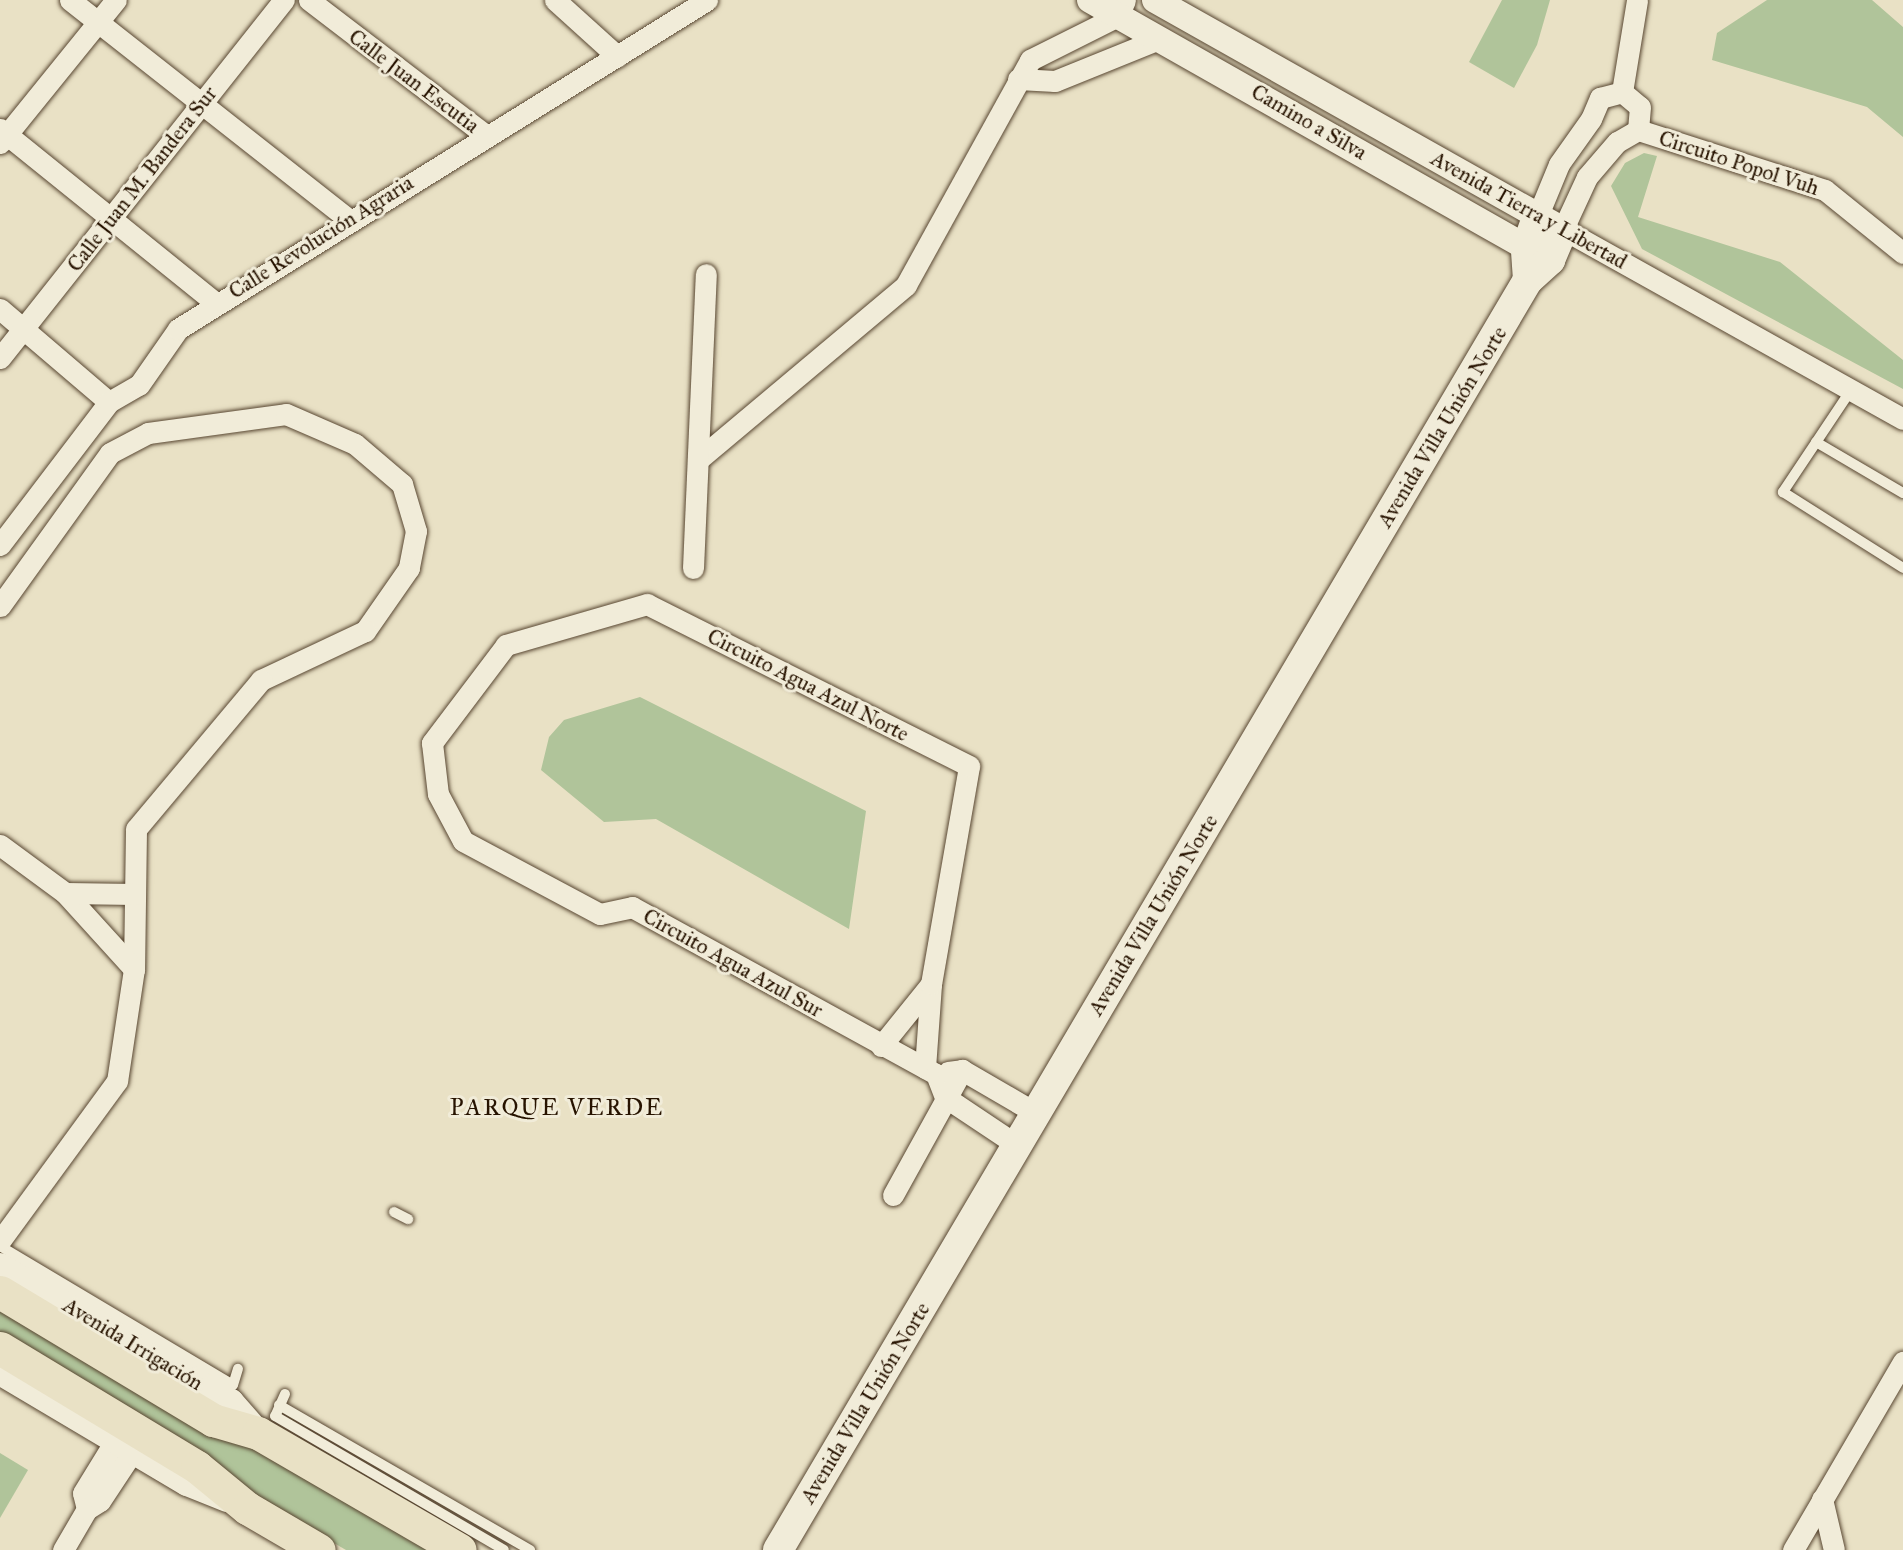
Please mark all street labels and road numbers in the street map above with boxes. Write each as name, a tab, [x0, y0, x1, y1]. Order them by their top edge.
street label: Calle Juan Escutia	[344, 24, 484, 138]
street label: Camino a Silva	[1247, 79, 1371, 165]
street label: Calle Juan M. Bandera Sur	[62, 81, 222, 277]
street label: Circuito Popol Vuh	[1656, 125, 1822, 201]
street label: Avenida Tierra y Libertad	[1427, 146, 1631, 274]
street label: Calle Revolución Agraria	[224, 170, 418, 304]
street label: Avenida Villa Unión Norte	[1372, 322, 1512, 532]
street label: Circuito Agua Azul Norte	[703, 623, 913, 747]
street label: Avenida Villa Unión Norte	[1083, 810, 1223, 1020]
street label: Circuito Agua Azul Sur	[639, 903, 827, 1023]
street label: Avenida Irrigación	[59, 1292, 207, 1396]
street label: Avenida Villa Unión Norte	[795, 1298, 935, 1508]

